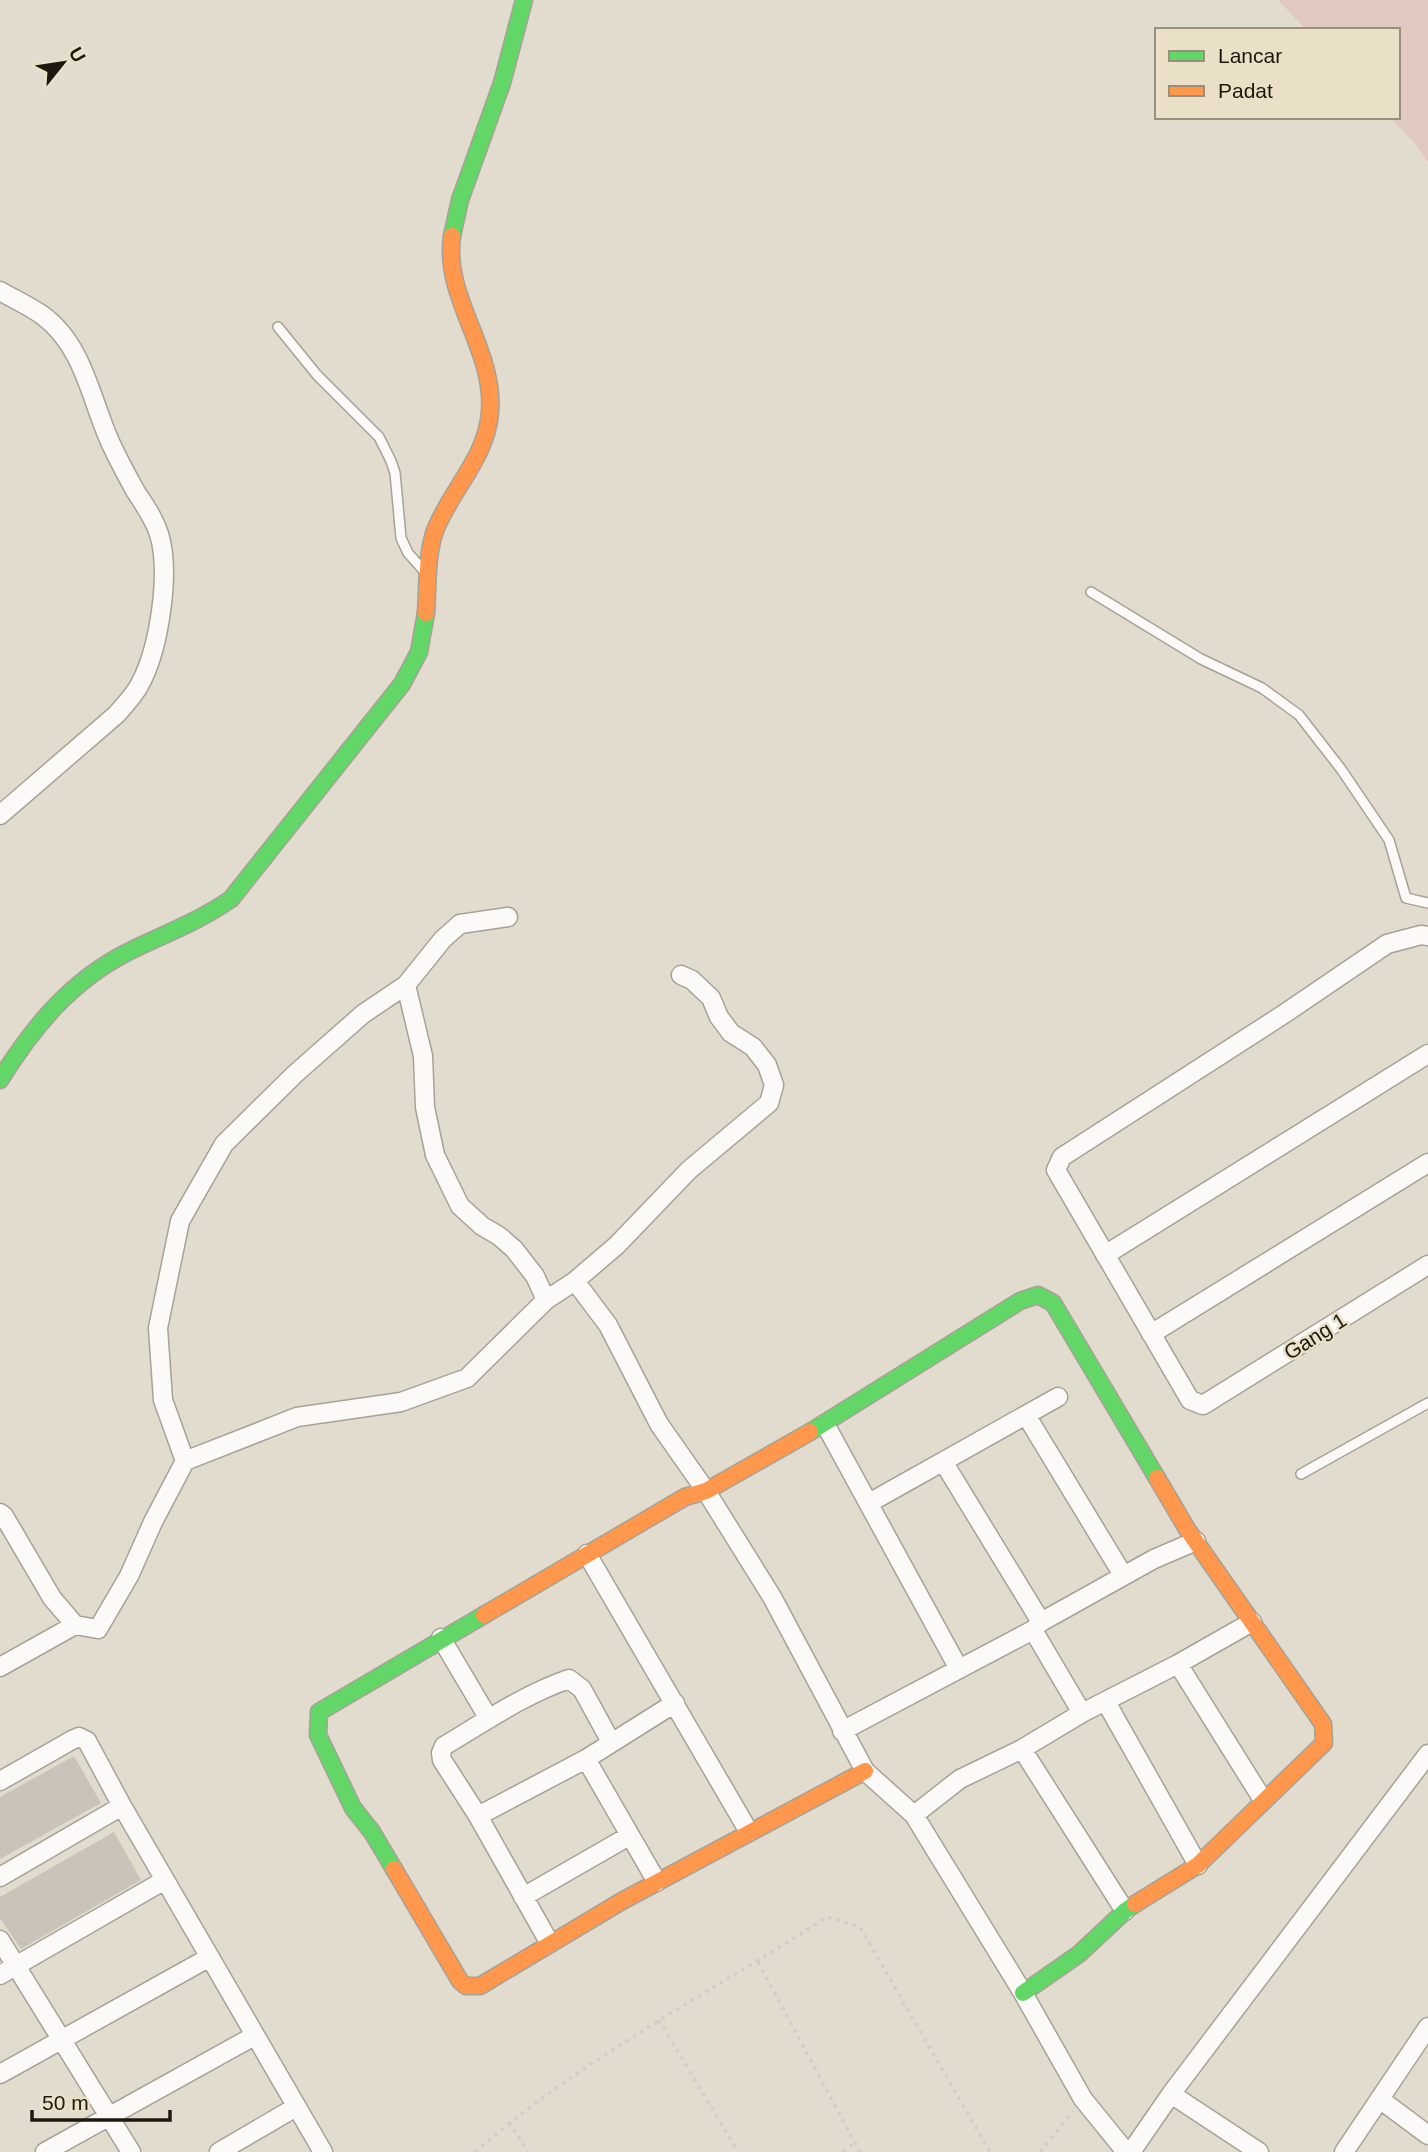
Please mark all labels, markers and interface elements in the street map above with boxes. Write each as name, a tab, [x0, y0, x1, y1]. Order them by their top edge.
north arrow	[28, 28, 98, 98]
legend	[1155, 28, 1400, 119]
text: U	[65, 44, 90, 66]
text: Lancar	[1218, 44, 1282, 67]
text: Padat	[1218, 79, 1273, 102]
street label: Gang 1	[1280, 1308, 1350, 1364]
scale bar	[32, 2078, 170, 2122]
text: 50 m	[42, 2091, 89, 2114]

